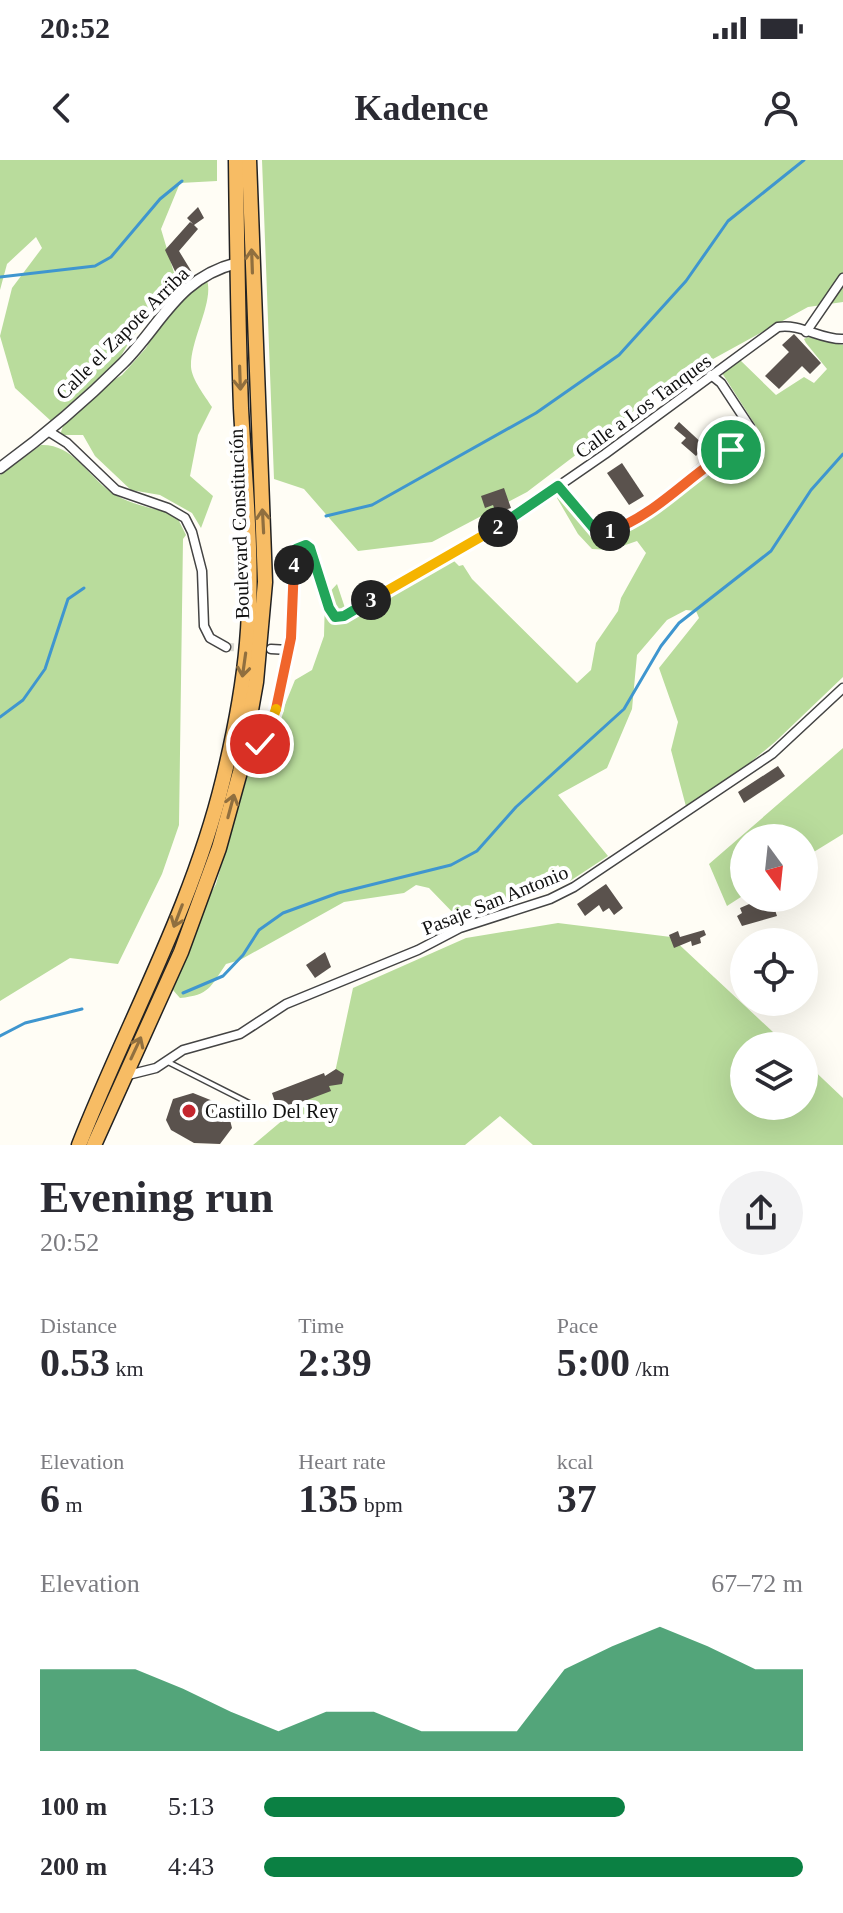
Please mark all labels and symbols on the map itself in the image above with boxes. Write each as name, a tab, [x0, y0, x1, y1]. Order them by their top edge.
one-way arrow	[244, 248, 260, 275]
street label: Calle el Zapote Arriba	[51, 262, 194, 405]
street label: Calle a Los Tanques	[571, 349, 716, 463]
one-way arrow	[233, 364, 248, 391]
pin	[697, 416, 765, 484]
street label: Boulevard Constitución	[225, 428, 253, 620]
pin: 2	[478, 507, 518, 547]
one-way arrow	[255, 508, 270, 535]
pin: 1	[590, 511, 630, 551]
pin: 4	[274, 545, 314, 585]
pin: 3	[351, 580, 391, 620]
one-way arrow	[236, 652, 251, 678]
pin	[226, 710, 294, 778]
one-way arrow	[224, 794, 239, 820]
north arrow	[730, 824, 818, 912]
street label: Pasaje San Antonio	[419, 861, 572, 940]
one-way arrow	[170, 903, 184, 928]
one-way arrow	[129, 1036, 144, 1060]
place label: Castillo Del Rey	[205, 1100, 338, 1123]
marker: Castillo Del Rey	[180, 1102, 198, 1120]

